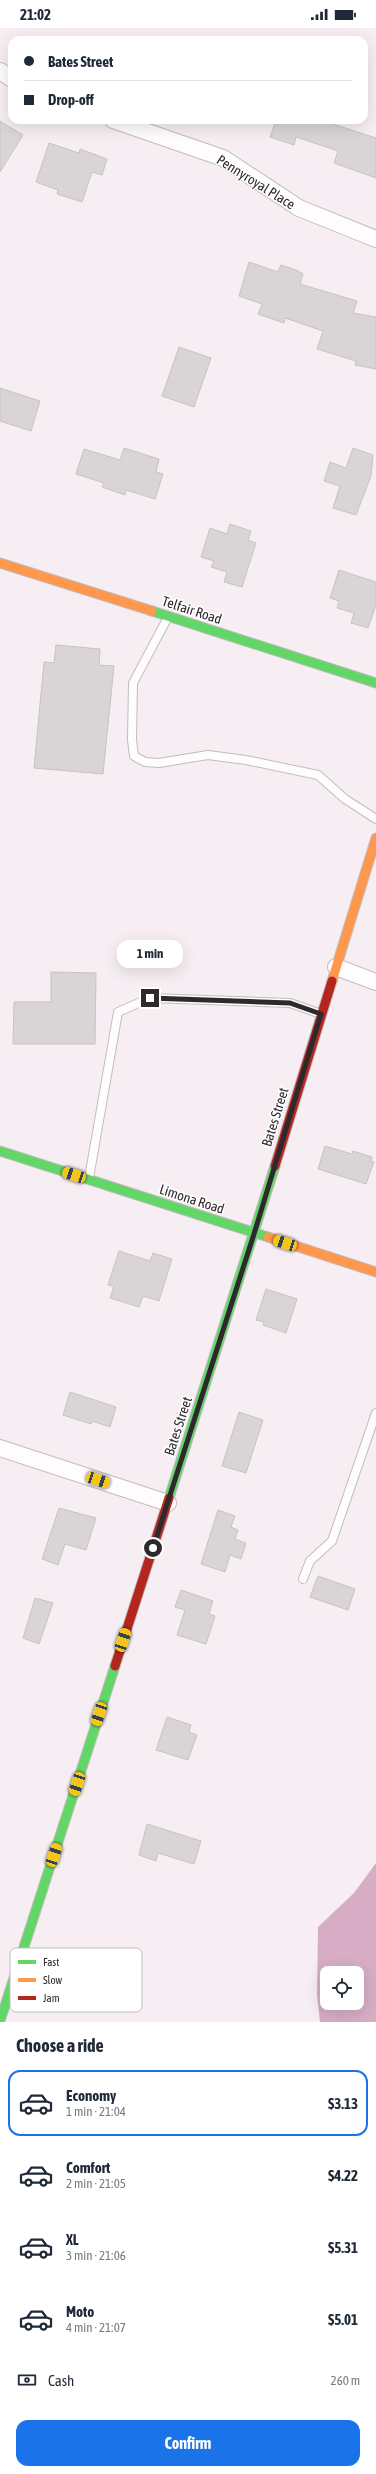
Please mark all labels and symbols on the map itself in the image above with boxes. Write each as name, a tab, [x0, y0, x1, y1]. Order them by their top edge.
street label: Pennyroyal Place	[214, 152, 298, 212]
street label: Telfair Road	[160, 593, 224, 627]
callout: 1 min	[117, 940, 183, 968]
route end	[141, 989, 159, 1007]
street label: Bates Street	[258, 1086, 292, 1148]
car	[61, 1166, 87, 1184]
street label: Limona Road	[158, 1181, 226, 1217]
car	[272, 1234, 298, 1252]
street label: Bates Street	[161, 1395, 195, 1457]
car	[85, 1471, 111, 1489]
route start	[144, 1539, 162, 1557]
car	[114, 1627, 132, 1653]
car	[90, 1701, 108, 1727]
car	[68, 1771, 86, 1797]
car	[45, 1842, 63, 1868]
legend	[10, 1948, 142, 2012]
text: Fast	[43, 1956, 59, 1968]
text: Slow	[43, 1974, 62, 1986]
text: Jam	[43, 1992, 60, 2004]

